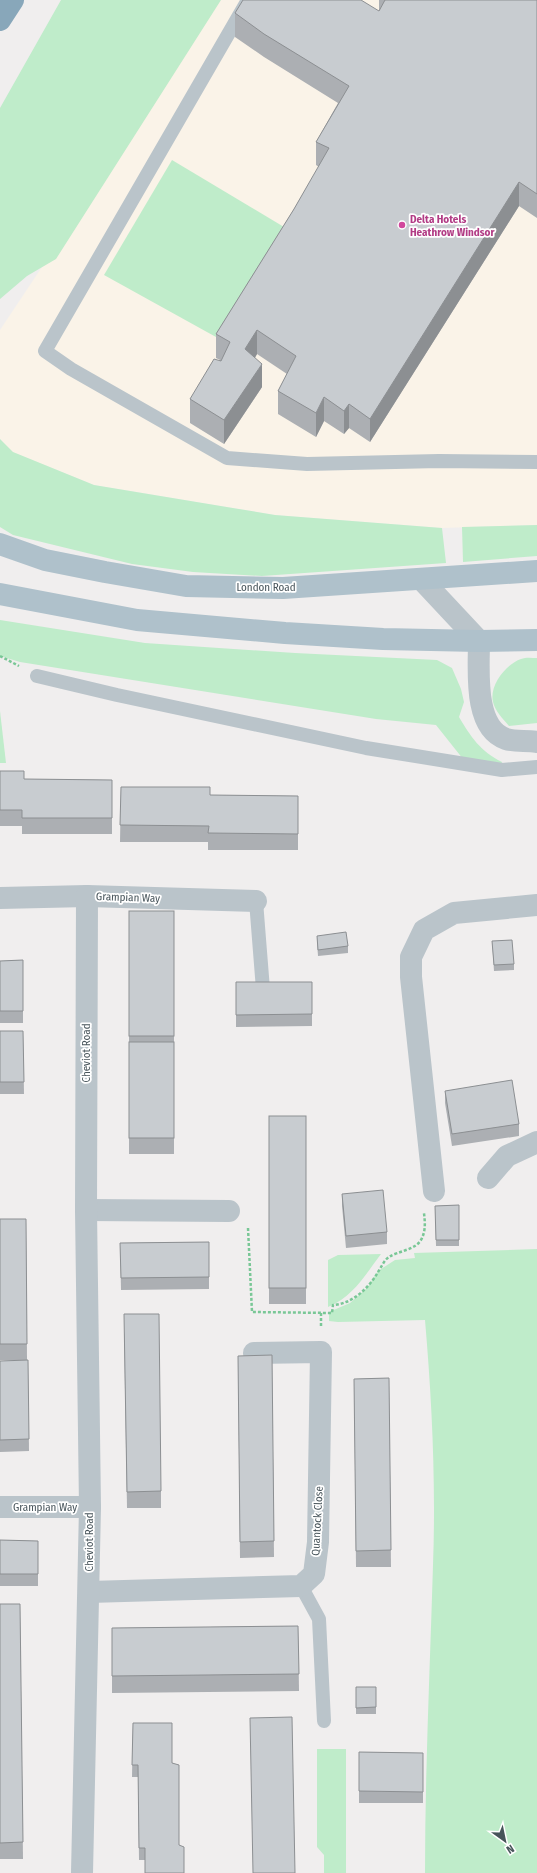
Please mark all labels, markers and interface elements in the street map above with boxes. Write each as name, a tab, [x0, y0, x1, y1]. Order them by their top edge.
place label: Delta Hotels Heathrow Windsor	[410, 213, 495, 239]
marker: Delta Hotels Heathrow Windsor	[397, 220, 407, 230]
street label: London Road	[236, 581, 296, 594]
street label: Grampian Way	[96, 890, 160, 905]
street label: Cheviot Road	[80, 1023, 93, 1083]
street label: Quantock Close	[309, 1486, 326, 1556]
street label: Grampian Way	[13, 1501, 77, 1514]
street label: Cheviot Road	[83, 1512, 96, 1572]
north arrow	[485, 1821, 525, 1861]
text: N	[504, 1842, 516, 1856]

